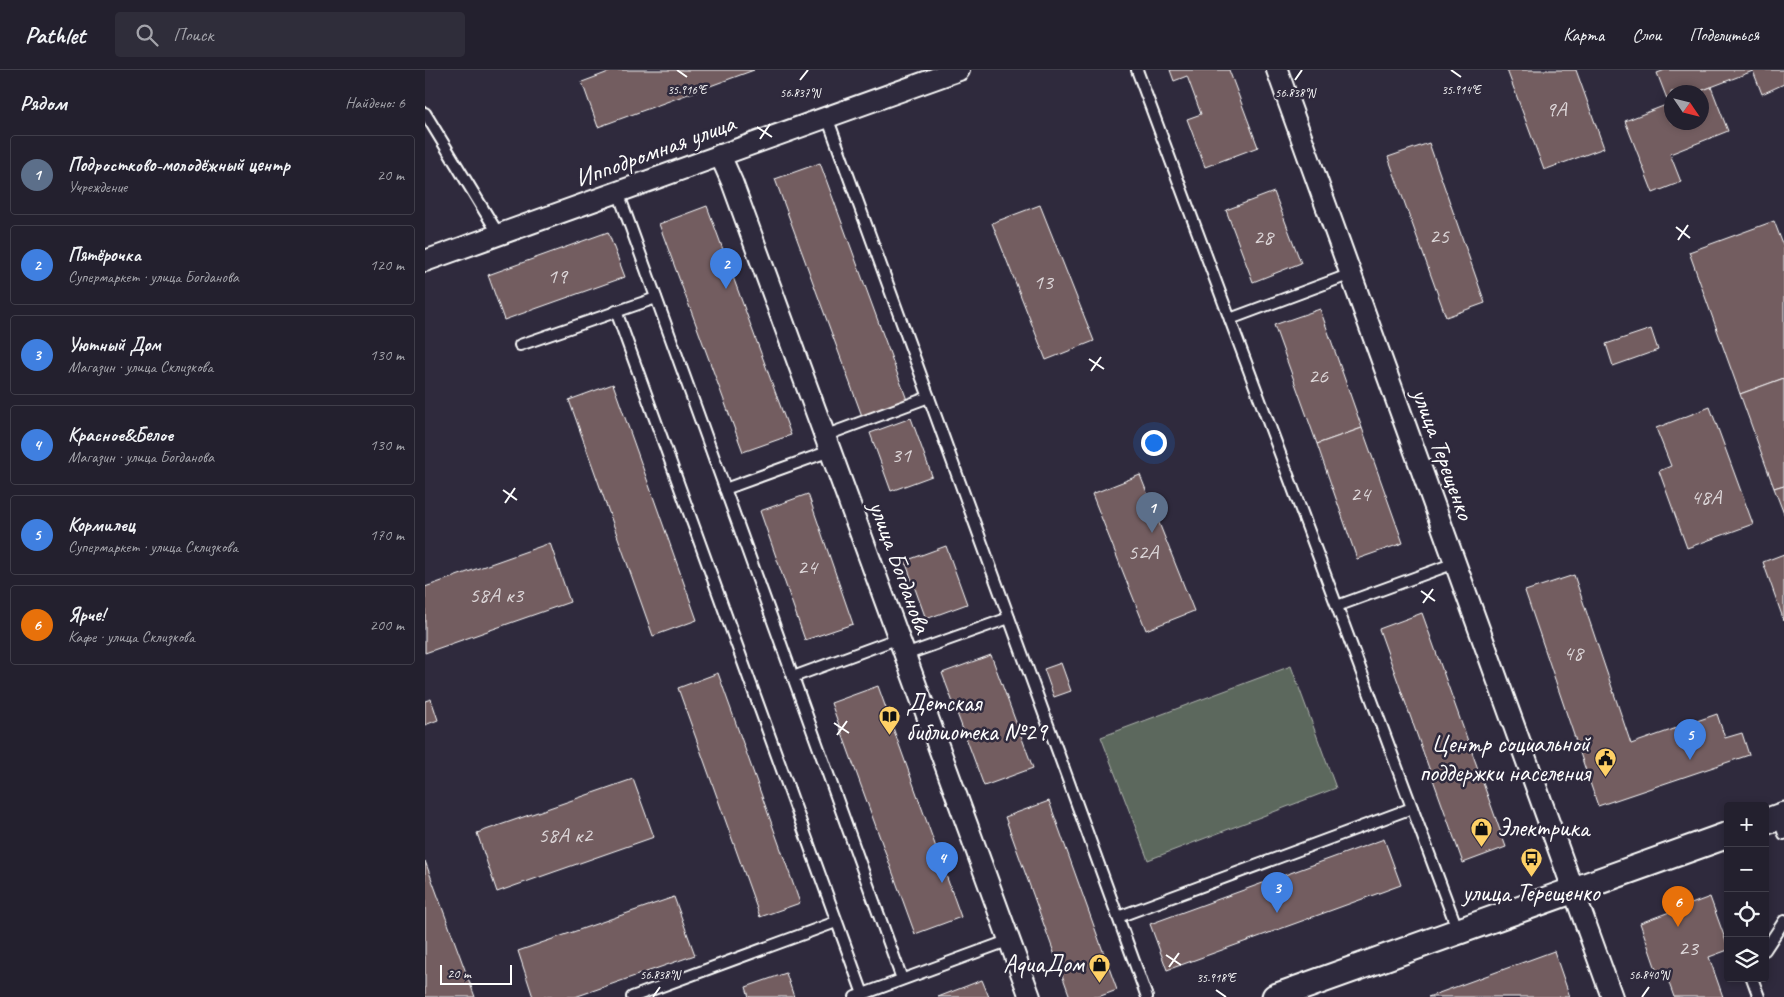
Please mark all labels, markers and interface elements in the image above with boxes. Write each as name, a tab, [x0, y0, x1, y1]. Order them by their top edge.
search box	[115, 12, 465, 57]
text: Pathlet	[25, 20, 85, 50]
icon: search	[133, 21, 161, 49]
text: Поиск	[173, 23, 213, 47]
text: Карта	[1563, 24, 1604, 46]
text: Слои	[1632, 24, 1661, 46]
text: Поделиться	[1689, 24, 1759, 46]
text: 35.916°E	[667, 82, 708, 98]
text: 35.914°E	[1441, 82, 1482, 98]
text: 56.837°N	[780, 85, 822, 101]
text: 56.838°N	[1275, 85, 1317, 101]
north arrow	[1664, 85, 1709, 130]
text: Рядом	[20, 90, 67, 116]
text: Найдено: 6	[345, 93, 405, 113]
house number: 9А	[1546, 95, 1567, 123]
street label: Ипподромная улица	[571, 106, 741, 195]
text: Подростково-молодёжный центр	[68, 153, 290, 177]
text: 1	[33, 165, 41, 185]
text: 20 m	[377, 165, 404, 185]
text: Учреждение	[68, 177, 127, 197]
house number: 25	[1429, 222, 1450, 250]
house number: 28	[1253, 223, 1275, 251]
text: Пятёрочка	[68, 243, 141, 267]
pin: 2	[710, 248, 742, 289]
text: 2	[33, 255, 41, 275]
text: 120 m	[370, 255, 404, 275]
house number: 19	[547, 262, 569, 290]
text: Супермаркет · улица Богданова	[68, 267, 239, 287]
house number: 13	[1033, 268, 1055, 296]
text: Уютный Дом	[68, 333, 161, 357]
text: 3	[33, 345, 41, 365]
text: 130 m	[370, 345, 404, 365]
text: Магазин · улица Склизкова	[68, 357, 213, 377]
house number: 26	[1308, 362, 1329, 390]
street label: улица Терещенко	[1404, 382, 1482, 525]
text: Красное&Белое	[68, 423, 173, 447]
your location	[1141, 430, 1167, 456]
text: 4	[33, 435, 41, 455]
text: 130 m	[370, 435, 404, 455]
house number: 31	[891, 441, 912, 469]
text: Магазин · улица Богданова	[68, 447, 214, 467]
house number: 24	[1350, 480, 1372, 508]
house number: 48А	[1691, 483, 1722, 511]
pin: 1	[1136, 492, 1168, 533]
street label: улица Богданова	[861, 495, 939, 639]
text: Кормилец	[68, 513, 135, 537]
text: 5	[34, 525, 40, 545]
text: 170 m	[370, 525, 404, 545]
text: Супермаркет · улица Склизкова	[68, 537, 238, 557]
house number: 52А	[1128, 538, 1159, 566]
house number: 24	[797, 553, 819, 581]
house number: 58А к3	[469, 581, 525, 609]
text: Ярче!	[68, 603, 105, 627]
text: 6	[33, 615, 41, 635]
text: 200 m	[370, 615, 404, 635]
text: Кафе · улица Склизкова	[68, 627, 195, 647]
house number: 48	[1563, 639, 1585, 667]
place label: Детская библиотека №29	[906, 687, 1049, 748]
library icon: Детская библиотека №29	[878, 705, 902, 736]
pin: 5	[1674, 719, 1706, 760]
place label: Центр социальной поддержки населения	[1419, 728, 1592, 789]
public building icon: Центр социальной поддержки населения	[1594, 746, 1618, 777]
map controls	[1724, 802, 1769, 982]
button: +	[1724, 802, 1769, 847]
place label: Электрика	[1497, 812, 1592, 844]
shop icon: Электрика	[1469, 816, 1493, 847]
house number: 58А к2	[538, 821, 594, 849]
pin: 4	[926, 842, 958, 883]
bus stop icon: улица Терещенко	[1519, 846, 1543, 877]
button: −	[1724, 847, 1769, 892]
pin: 3	[1261, 872, 1293, 913]
place label: улица Терещенко	[1460, 877, 1601, 909]
pin: 6	[1662, 886, 1694, 927]
button: locate	[1724, 892, 1769, 937]
house number: 23	[1678, 934, 1700, 962]
button: layers	[1724, 937, 1769, 982]
place label: AquaДом	[1003, 948, 1085, 980]
shop icon: AquaДом	[1088, 952, 1112, 983]
scale bar	[440, 962, 513, 985]
text: 20 m	[447, 965, 471, 982]
text: 56.838°N	[640, 967, 682, 983]
text: 56.840°N	[1629, 967, 1671, 983]
text: 35.918°E	[1196, 970, 1237, 986]

